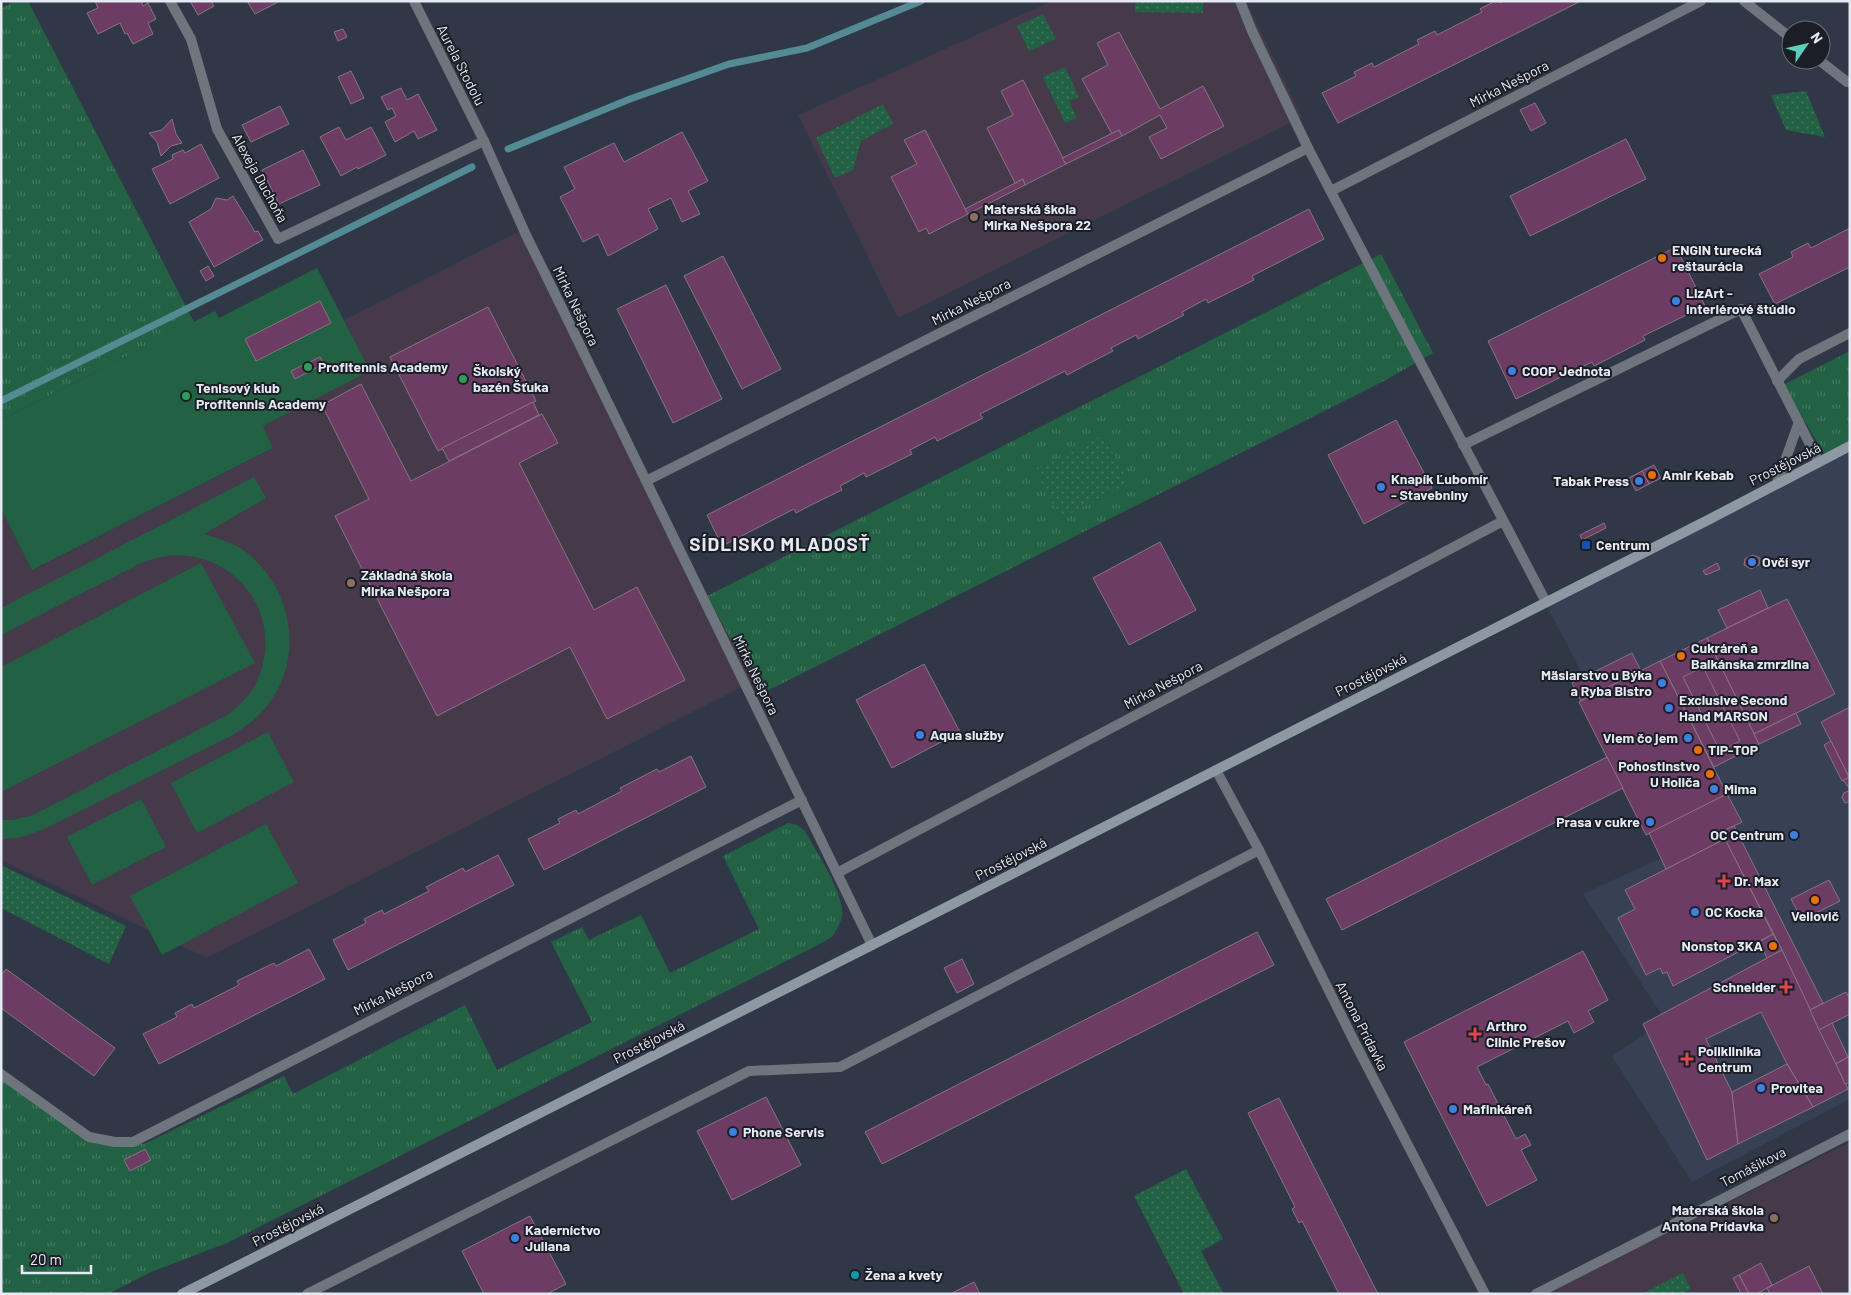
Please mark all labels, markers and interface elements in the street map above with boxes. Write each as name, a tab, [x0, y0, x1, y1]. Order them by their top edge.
north arrow	[1781, 20, 1831, 70]
street label: Aurela Stodolu	[434, 22, 489, 108]
text: N	[1808, 29, 1827, 46]
street label: Mirka Nešpora	[1466, 56, 1551, 111]
street label: Alexeja Duchoňa	[229, 130, 292, 225]
place label: Materská škola Mirka Nešpora 22	[984, 200, 1091, 233]
marker: Materská škola Mirka Nešpora 22	[968, 211, 980, 223]
place label: ENGIN turecká reštaurácia	[1672, 241, 1762, 274]
marker: ENGIN turecká reštaurácia	[1656, 252, 1668, 264]
street label: Mirka Nešpora	[550, 263, 603, 348]
street label: Mirka Nešpora	[928, 274, 1013, 329]
place label: LizArt - interiérové štúdio	[1686, 284, 1796, 317]
marker: LizArt - interiérové štúdio	[1670, 295, 1682, 307]
place label: Profitennis Academy	[318, 358, 448, 375]
marker: Profitennis Academy	[302, 361, 314, 373]
place label: Školský bazén Šťuka	[473, 362, 549, 395]
place label: COOP Jednota	[1522, 362, 1611, 379]
marker: COOP Jednota	[1506, 365, 1518, 377]
marker: Školský bazén Šťuka	[457, 373, 469, 385]
place label: Tenisový klub Profitennis Academy	[196, 379, 326, 412]
marker: Tenisový klub Profitennis Academy	[180, 390, 192, 402]
street label: Prostějovská	[1746, 438, 1823, 489]
place label: Amir Kebab	[1662, 466, 1734, 483]
marker: Amir Kebab	[1646, 469, 1658, 481]
place label: Knapík Ľubomír - Stavebniny	[1391, 470, 1489, 503]
place label: Tabak Press	[1553, 472, 1629, 489]
marker: Tabak Press	[1633, 475, 1645, 487]
marker: Knapík Ľubomír - Stavebniny	[1375, 481, 1387, 493]
district label: SÍDLISKO MLADOSŤ	[689, 532, 871, 555]
place label: Centrum	[1596, 536, 1650, 553]
marker: Centrum	[1580, 539, 1592, 551]
place label: Ovčí syr	[1762, 553, 1811, 570]
marker: Ovčí syr	[1746, 556, 1758, 568]
place label: Základná škola Mirka Nešpora	[361, 566, 453, 599]
marker: Základná škola Mirka Nešpora	[345, 577, 357, 589]
street label: Mirka Nešpora	[730, 632, 783, 717]
place label: Cukráreň a Balkánska zmrzlina	[1691, 639, 1809, 672]
street label: Prostějovská	[1332, 649, 1409, 700]
marker: Cukráreň a Balkánska zmrzlina	[1675, 650, 1687, 662]
street label: Mirka Nešpora	[1121, 657, 1205, 712]
place label: Mäsiarstvo u Býka a Ryba Bistro	[1541, 666, 1652, 699]
marker: Mäsiarstvo u Býka a Ryba Bistro	[1656, 677, 1668, 689]
place label: Exclusive Second Hand MARSON	[1679, 691, 1787, 724]
marker: Exclusive Second Hand MARSON	[1663, 702, 1675, 714]
place label: Aqua služby	[930, 726, 1004, 743]
marker: Aqua služby	[914, 729, 926, 741]
place label: Viem čo jem	[1603, 729, 1678, 746]
marker: Viem čo jem	[1682, 732, 1694, 744]
place label: TIP-TOP	[1708, 741, 1758, 758]
marker: TIP-TOP	[1692, 744, 1704, 756]
place label: Pohostinstvo U Holiča	[1618, 757, 1700, 790]
marker: Pohostinstvo U Holiča	[1704, 768, 1716, 780]
place label: Mima	[1724, 780, 1757, 797]
marker: Mima	[1708, 783, 1720, 795]
place label: Prasa v cukre	[1556, 813, 1640, 830]
marker: Prasa v cukre	[1644, 816, 1656, 828]
place label: OC Centrum	[1710, 826, 1784, 843]
marker: OC Centrum	[1788, 829, 1800, 841]
street label: Prostějovská	[972, 833, 1049, 884]
place label: Dr. Max	[1734, 872, 1779, 889]
marker: Dr. Max	[1718, 875, 1730, 887]
marker: Veliovič	[1809, 894, 1821, 906]
place label: OC Kocka	[1705, 903, 1763, 920]
marker: OC Kocka	[1689, 906, 1701, 918]
place label: Veliovič	[1791, 907, 1840, 924]
place label: Nonstop 3KA	[1682, 937, 1764, 954]
marker: Nonstop 3KA	[1767, 940, 1779, 952]
street label: Mirka Nešpora	[350, 964, 435, 1019]
street label: Antona Prídavka	[1333, 978, 1392, 1073]
place label: Schneider	[1713, 978, 1777, 995]
marker: Schneider	[1780, 981, 1792, 993]
street label: Prostějovská	[610, 1016, 687, 1067]
place label: Arthro Clinic Prešov	[1486, 1017, 1566, 1050]
marker: Arthro Clinic Prešov	[1468, 1027, 1482, 1041]
place label: Poliklinika Centrum	[1698, 1042, 1761, 1075]
marker: Poliklinika Centrum	[1680, 1052, 1694, 1066]
place label: Provitea	[1771, 1079, 1823, 1096]
marker: Provitea	[1755, 1082, 1767, 1094]
place label: Mafinkáreň	[1463, 1100, 1532, 1117]
marker: Mafinkáreň	[1447, 1103, 1459, 1115]
place label: Phone Servis	[743, 1123, 824, 1140]
marker: Phone Servis	[727, 1126, 739, 1138]
street label: Tomášikova	[1717, 1143, 1788, 1190]
street label: Prostějovská	[249, 1199, 326, 1250]
place label: Materská škola Antona Prídavka	[1662, 1201, 1764, 1234]
marker: Materská škola Antona Prídavka	[1768, 1212, 1780, 1224]
place label: Kaderníctvo Juliana	[525, 1221, 601, 1254]
marker: Kaderníctvo Juliana	[509, 1232, 521, 1244]
scale bar	[22, 1242, 91, 1274]
text: 20 m	[30, 1250, 62, 1268]
place label: Žena a kvety	[865, 1266, 943, 1283]
marker: Žena a kvety	[849, 1269, 861, 1281]

